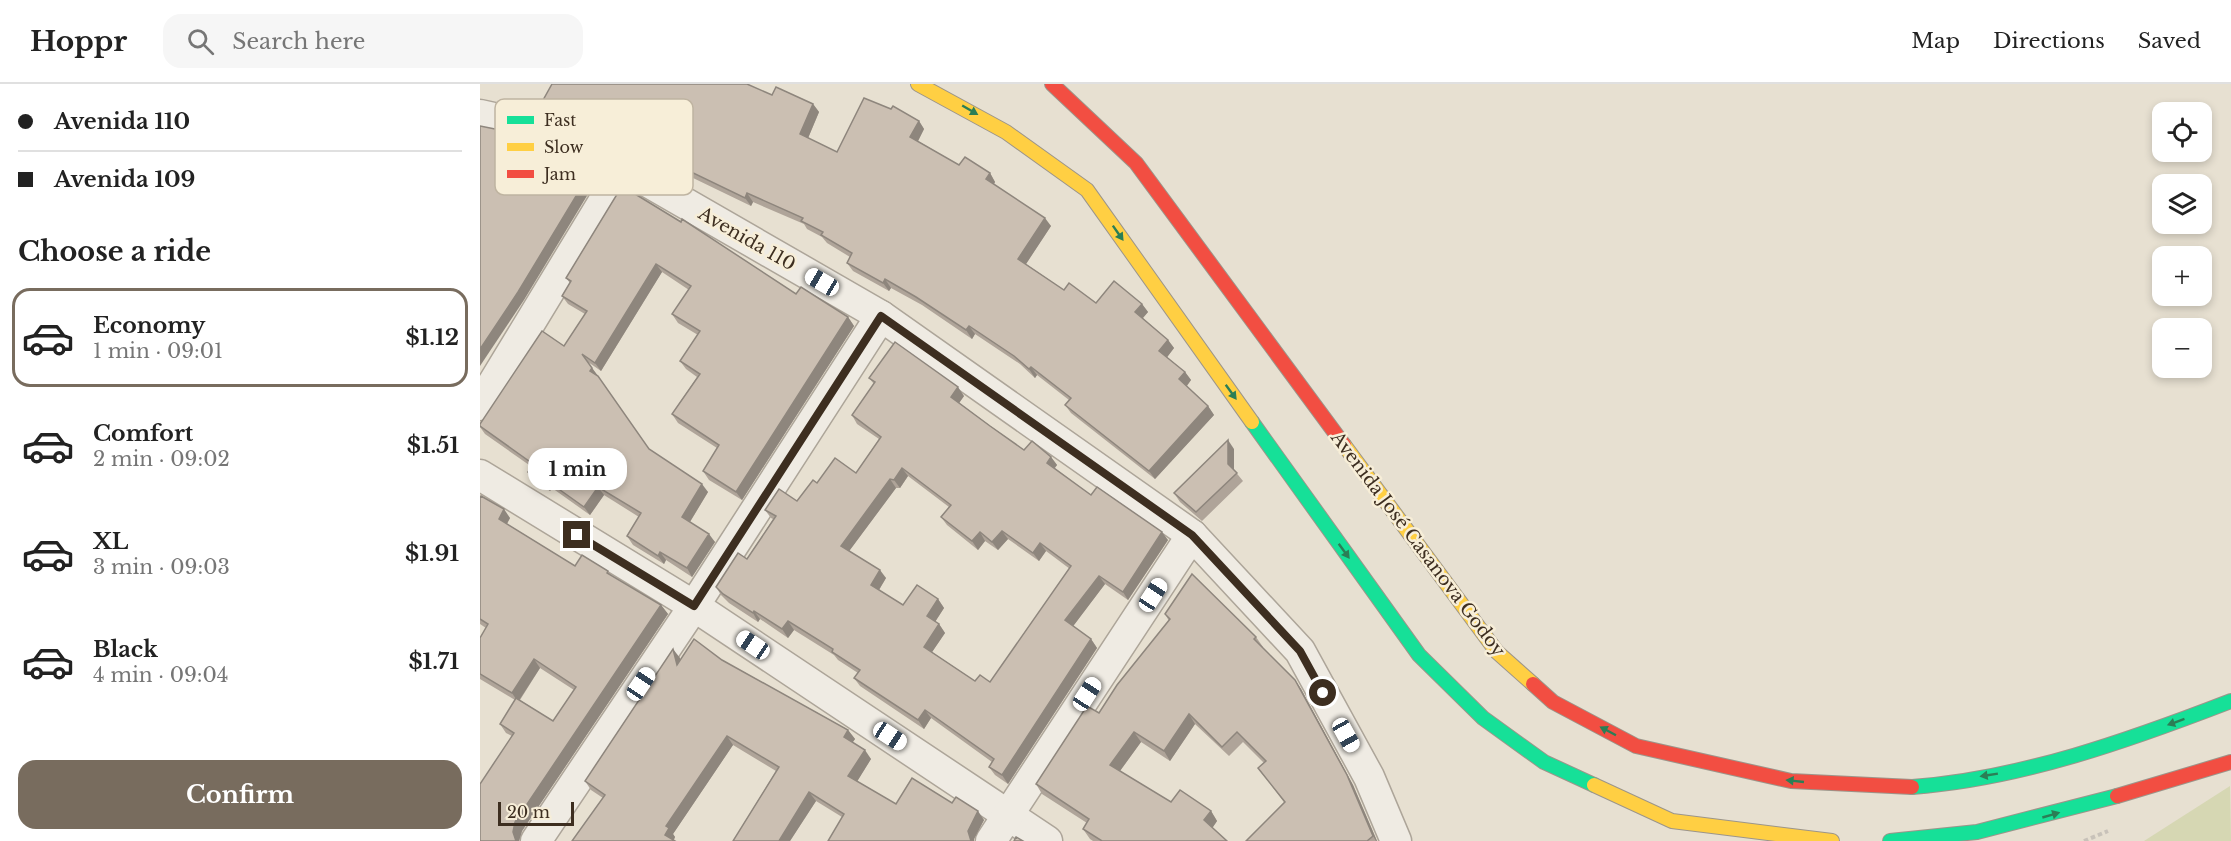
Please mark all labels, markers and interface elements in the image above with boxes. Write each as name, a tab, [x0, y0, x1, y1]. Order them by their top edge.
search box	[163, 14, 583, 68]
text: Hoppr	[30, 24, 127, 59]
icon: search	[184, 25, 217, 58]
text: Search here	[232, 28, 365, 55]
text: Map	[1911, 28, 1960, 54]
text: Directions	[1993, 28, 2105, 54]
text: Saved	[2138, 28, 2201, 54]
legend	[495, 99, 693, 195]
map controls	[2152, 102, 2212, 378]
button: locate	[2152, 102, 2212, 162]
one-way arrow	[962, 105, 979, 115]
text: Avenida 110	[54, 108, 190, 135]
text: Fast	[544, 110, 576, 130]
text: Slow	[544, 137, 584, 157]
text: Jam	[542, 164, 576, 184]
text: Avenida 109	[54, 166, 195, 193]
button: layers	[2152, 174, 2212, 234]
street label: Avenida 110	[694, 202, 799, 276]
one-way arrow	[1112, 225, 1123, 241]
text: Choose a ride	[18, 235, 211, 268]
button: +	[2152, 246, 2212, 306]
car	[802, 265, 842, 299]
icon: car	[21, 311, 75, 365]
text: Economy	[93, 312, 205, 339]
button: −	[2152, 318, 2212, 378]
text: $1.12	[406, 324, 459, 351]
text: 1 min · 09:01	[93, 339, 223, 363]
one-way arrow	[1225, 383, 1237, 399]
icon: car	[21, 419, 75, 473]
text: Comfort	[93, 420, 193, 447]
street label: Avenida José Casanova Godoy	[1326, 426, 1510, 661]
text: $1.51	[407, 432, 459, 459]
text: 2 min · 09:02	[93, 447, 230, 471]
callout: 1 min	[528, 448, 626, 490]
text: 1 min	[549, 457, 606, 481]
route end	[563, 521, 590, 548]
icon: car	[21, 527, 75, 581]
text: XL	[93, 528, 128, 555]
text: $1.91	[405, 540, 459, 567]
one-way arrow	[1338, 542, 1350, 558]
text: 3 min · 09:03	[93, 555, 230, 579]
car	[1136, 575, 1170, 615]
car	[733, 627, 773, 663]
icon: car	[21, 635, 75, 689]
text: Black	[93, 636, 158, 663]
text: $1.71	[408, 648, 459, 675]
text: 4 min · 09:04	[93, 663, 229, 687]
car	[623, 664, 659, 704]
car	[1070, 674, 1104, 714]
route start	[1309, 679, 1336, 706]
car	[1329, 715, 1363, 755]
one-way arrow	[2167, 717, 2185, 727]
car	[870, 719, 910, 753]
one-way arrow	[1599, 726, 1616, 736]
button: Confirm	[18, 760, 462, 829]
one-way arrow	[1979, 771, 1998, 780]
one-way arrow	[1786, 776, 1805, 786]
scale bar	[498, 799, 574, 826]
text: 20 m	[507, 802, 550, 822]
one-way arrow	[2042, 810, 2060, 819]

